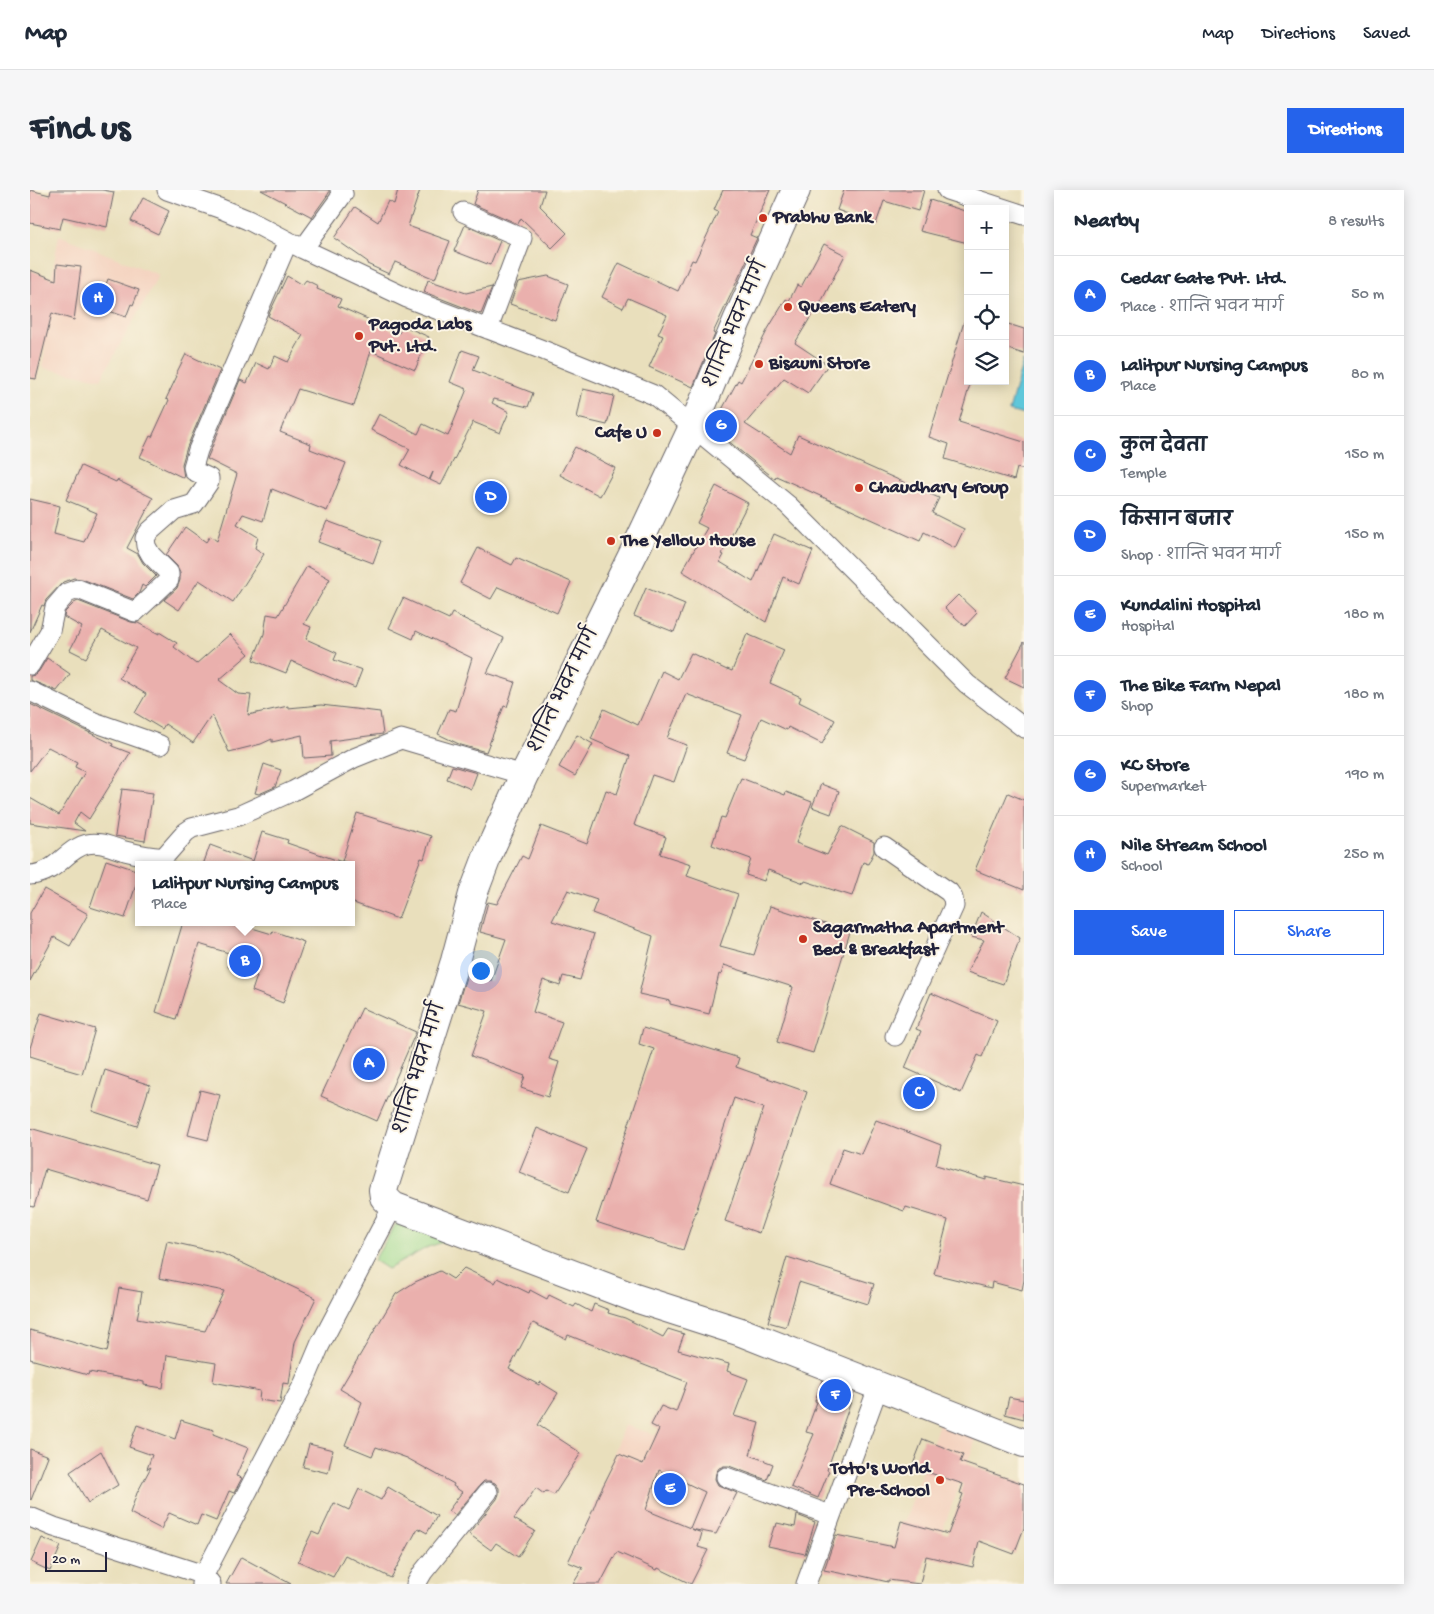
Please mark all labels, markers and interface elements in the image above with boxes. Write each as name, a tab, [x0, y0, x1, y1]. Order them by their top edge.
text: Map	[25, 20, 67, 49]
text: Map	[1202, 24, 1234, 45]
text: Directions	[1262, 24, 1335, 45]
text: Saved	[1363, 24, 1409, 45]
button: Directions	[1287, 108, 1404, 153]
text: Find us	[30, 110, 130, 151]
map controls	[964, 205, 1009, 385]
button: +	[964, 205, 1009, 250]
place label: Prabhu Bank	[772, 207, 875, 230]
text: Nearby	[1074, 210, 1139, 235]
marker: Prabhu Bank	[757, 212, 769, 224]
text: 8 results	[1328, 213, 1384, 232]
button: −	[964, 250, 1009, 295]
street label: शान्ति भवन मार्ग	[693, 253, 775, 392]
text: Cedar Gate Pvt. Ltd.	[1121, 268, 1288, 291]
pin: H	[82, 280, 114, 318]
text: A	[1085, 286, 1095, 305]
text: 50 m	[1351, 286, 1384, 305]
button: locate	[964, 295, 1009, 340]
place label: Queens Eatery	[798, 296, 916, 319]
text: Place · शान्ति भवन मार्ग	[1121, 299, 1284, 318]
marker: Queens Eatery	[782, 301, 794, 313]
place label: Pagoda Labs Pvt. Ltd.	[368, 314, 472, 359]
marker: Pagoda Labs Pvt. Ltd.	[353, 330, 365, 342]
button: layers	[964, 340, 1009, 385]
place label: Bisauni Store	[768, 353, 871, 376]
text: Lalitpur Nursing Campus	[1121, 355, 1307, 378]
marker: Bisauni Store	[753, 358, 765, 370]
text: B	[1086, 366, 1094, 385]
text: 80 m	[1351, 366, 1384, 385]
text: Place	[1121, 378, 1156, 397]
pin: G	[705, 407, 737, 445]
place label: Cafe U	[594, 422, 647, 445]
marker: Cafe U	[651, 427, 663, 439]
text: कुल देवता	[1121, 436, 1207, 459]
text: C	[1086, 446, 1094, 465]
text: 150 m	[1345, 446, 1384, 465]
text: Temple	[1121, 465, 1166, 484]
place label: Chaudhary Group	[868, 477, 1009, 500]
pin: D	[475, 478, 507, 516]
marker: Chaudhary Group	[853, 482, 865, 494]
text: किसान बजार	[1121, 510, 1233, 533]
text: D	[1085, 526, 1095, 545]
text: 150 m	[1345, 526, 1384, 545]
place label: The Yellow House	[619, 530, 757, 553]
marker: The Yellow House	[605, 535, 617, 547]
text: Shop · शान्ति भवन मार्ग	[1121, 547, 1281, 566]
text: Kundalini Hospital	[1121, 595, 1261, 618]
text: E	[1085, 606, 1095, 625]
text: 180 m	[1345, 606, 1384, 625]
text: Hospital	[1121, 618, 1175, 637]
street label: शान्ति भवन मार्ग	[518, 620, 606, 757]
text: The Bike Farm Nepal	[1121, 675, 1281, 698]
text: F	[1086, 686, 1094, 705]
text: 180 m	[1345, 686, 1384, 705]
text: Shop	[1121, 698, 1153, 717]
text: KC Store	[1121, 755, 1189, 778]
text: G	[1085, 766, 1095, 785]
text: 190 m	[1345, 766, 1384, 785]
text: Supermarket	[1121, 778, 1206, 797]
text: Nile Stream School	[1121, 835, 1267, 858]
text: H	[1085, 846, 1095, 865]
text: 250 m	[1344, 846, 1384, 865]
text: School	[1121, 858, 1163, 877]
popup	[135, 861, 355, 926]
text: Lalitpur Nursing Campus	[152, 873, 338, 896]
text: Place	[152, 896, 187, 915]
button: Save	[1074, 910, 1224, 955]
button: Share	[1234, 910, 1384, 955]
place label: Sagarmatha Apartment Bed & Breakfast	[812, 917, 1005, 962]
marker: Sagarmatha Apartment Bed & Breakfast	[797, 933, 809, 945]
pin: B	[229, 942, 261, 980]
your location	[468, 958, 494, 984]
street label: शान्ति भवन मार्ग	[383, 997, 452, 1138]
pin: A	[353, 1045, 385, 1083]
pin: C	[903, 1074, 935, 1112]
pin: F	[819, 1376, 851, 1414]
place label: Toto's World Pre-School	[829, 1458, 932, 1503]
pin: E	[654, 1470, 686, 1508]
marker: Toto's World Pre-School	[934, 1474, 946, 1486]
scale bar	[45, 1549, 108, 1572]
text: 20 m	[52, 1552, 80, 1569]

